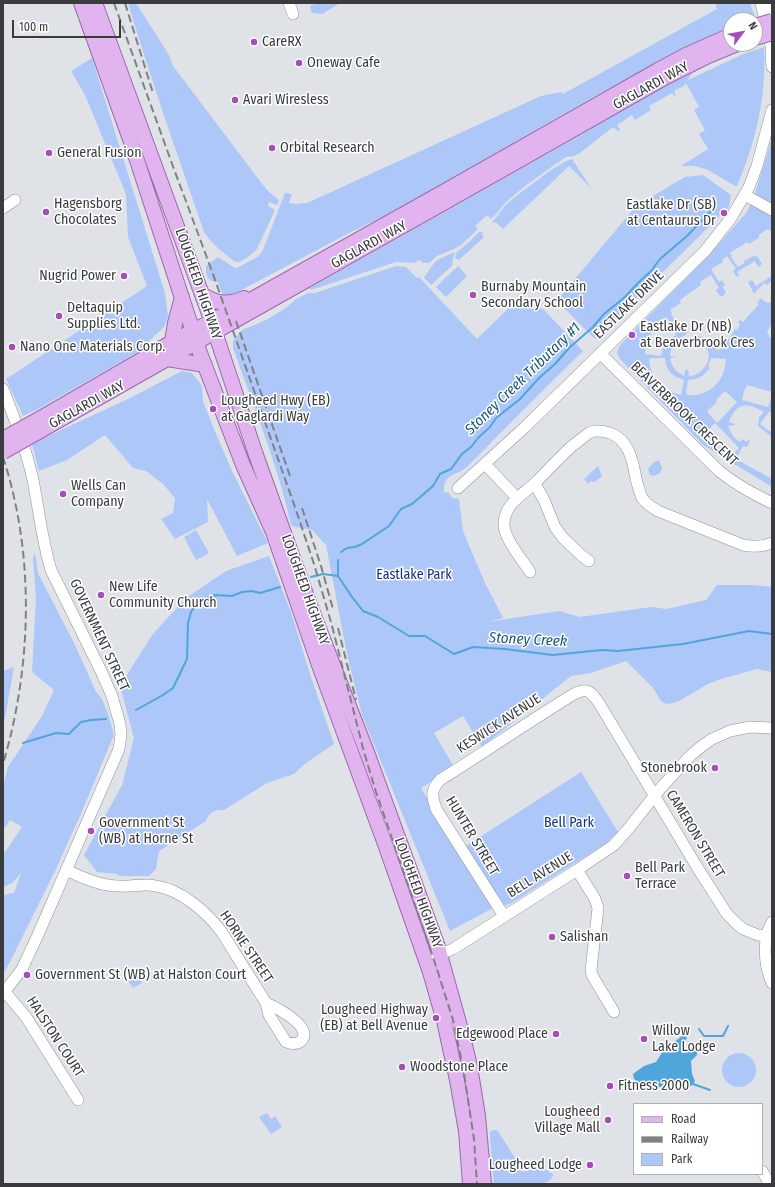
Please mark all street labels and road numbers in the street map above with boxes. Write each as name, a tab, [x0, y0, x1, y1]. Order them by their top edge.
street label: GAGLARDI WAY	[610, 58, 692, 114]
street label: GAGLARDI WAY	[328, 217, 410, 273]
street label: LOUGHEED HIGHWAY	[171, 226, 225, 342]
street label: EASTLAKE DRIVE	[590, 267, 668, 343]
street label: BEAVERBROOK CRESCENT	[627, 358, 741, 470]
street label: GAGLARDI WAY	[46, 377, 128, 433]
street label: LOUGHEED HIGHWAY	[277, 532, 333, 648]
street label: GOVERNMENT STREET	[66, 576, 132, 694]
street label: KESWICK AVENUE	[454, 691, 544, 757]
street label: CAMERON STREET	[662, 787, 728, 881]
street label: HUNTER STREET	[442, 793, 502, 879]
street label: LOUGHEED HIGHWAY	[390, 835, 446, 951]
street label: BELL AVENUE	[504, 848, 576, 902]
street label: HORNE STREET	[216, 908, 276, 986]
street label: HALSTON COURT	[23, 994, 87, 1080]

